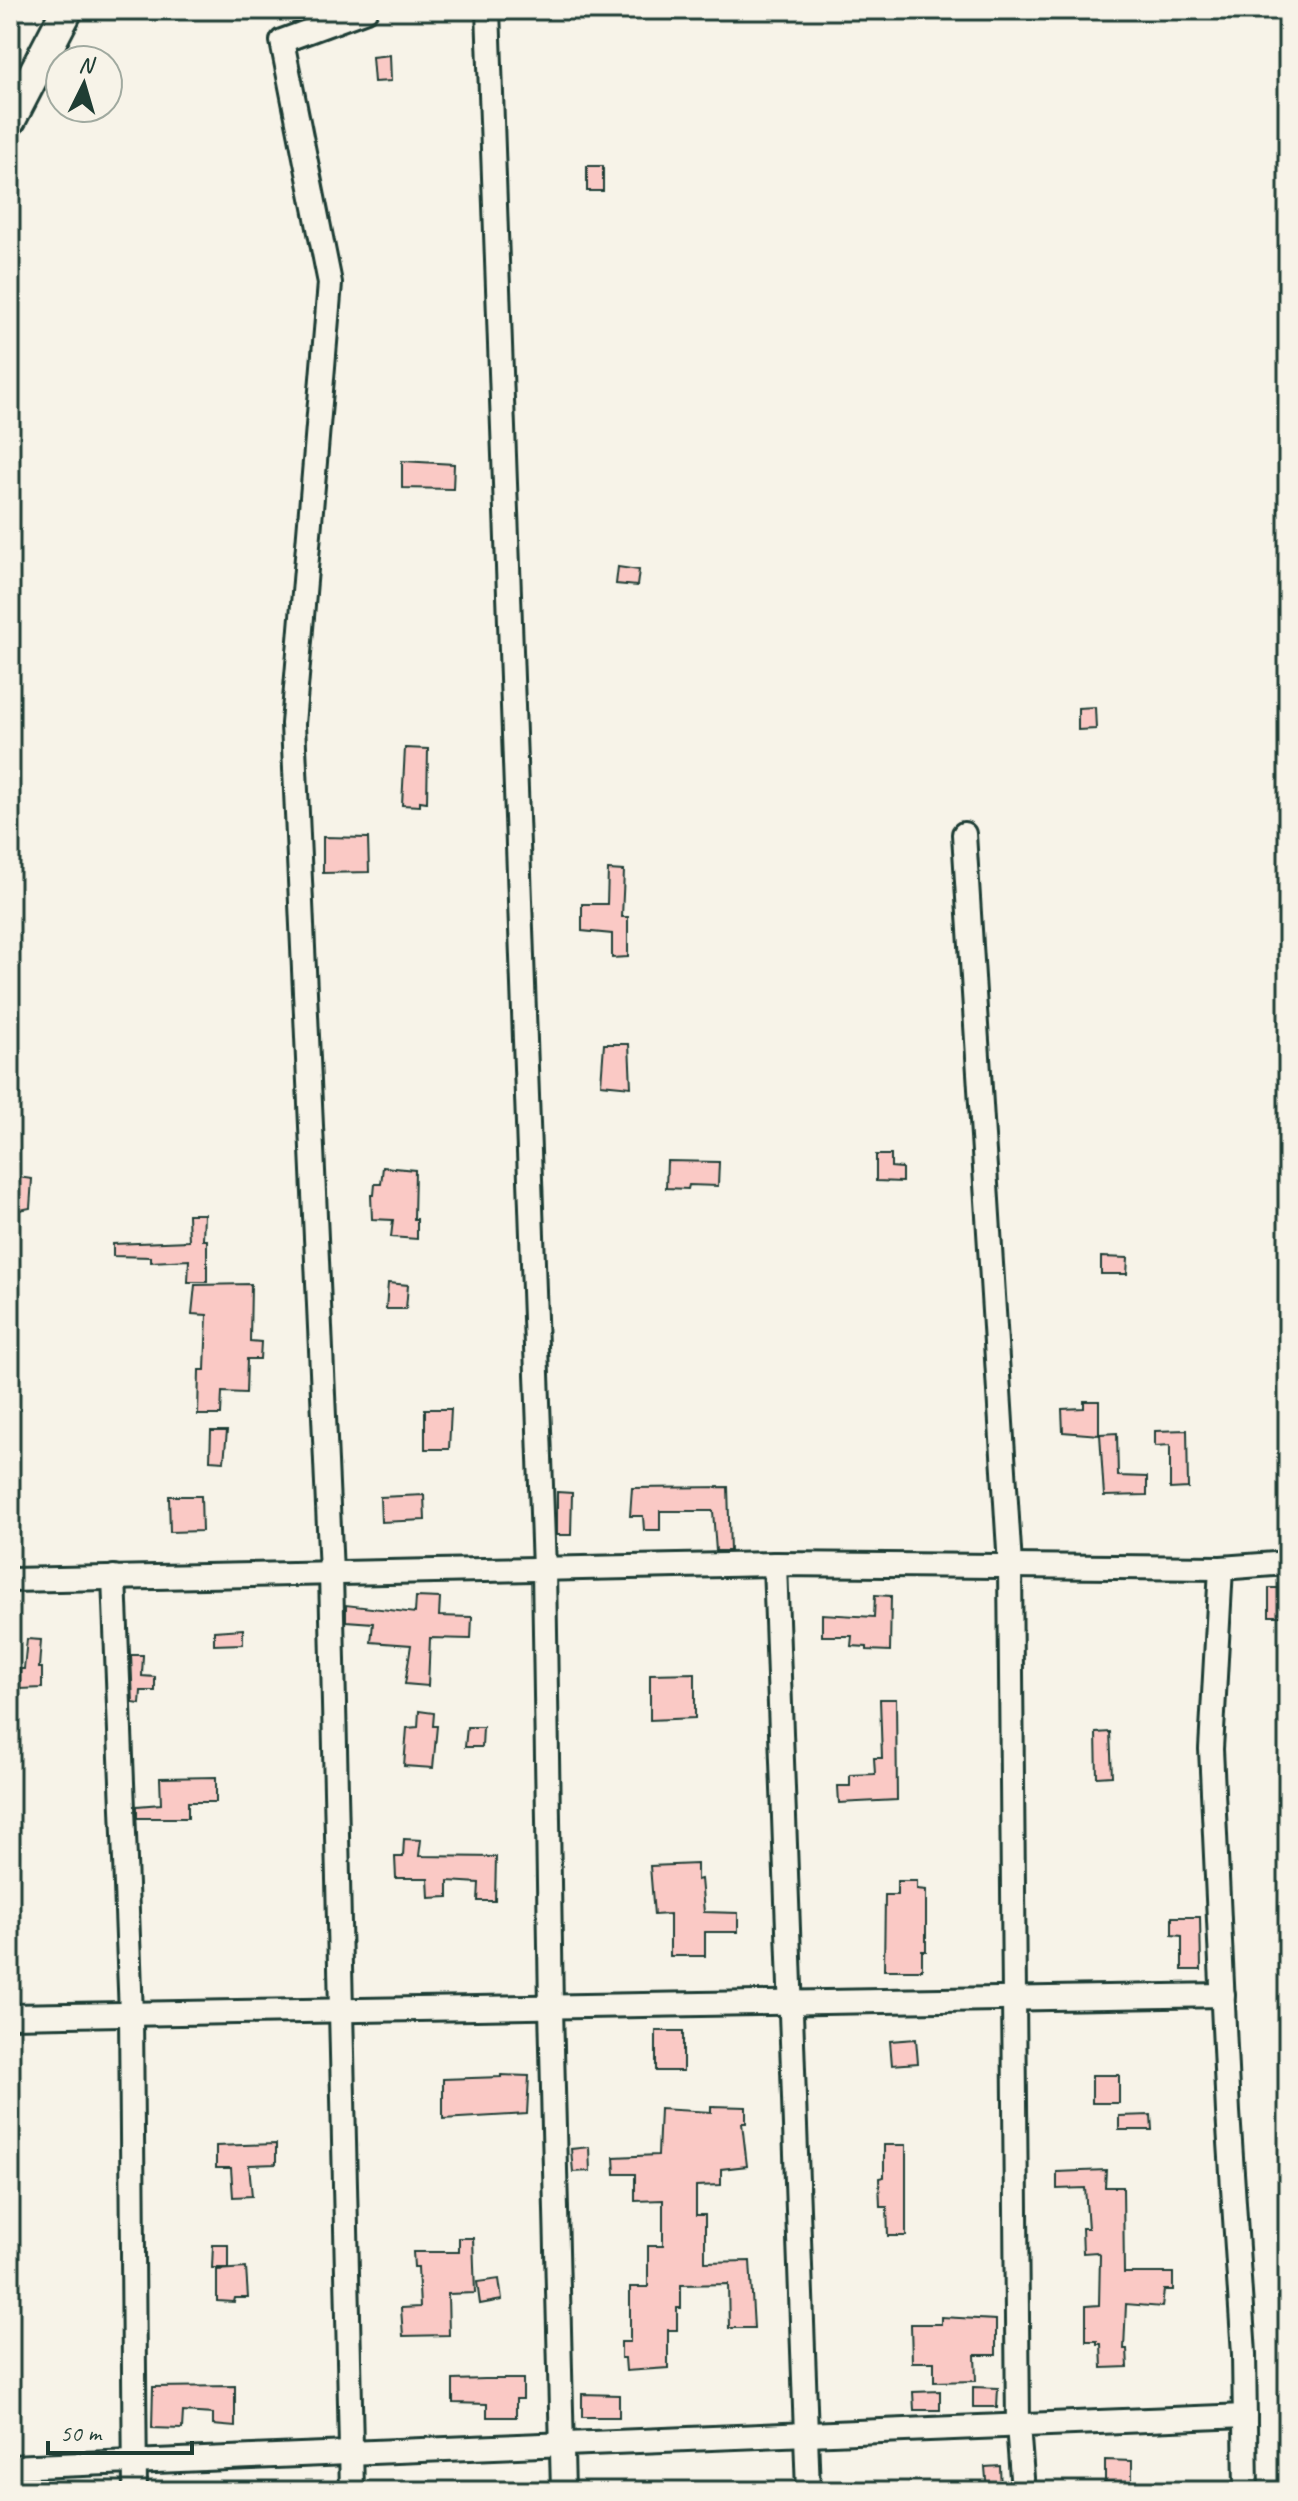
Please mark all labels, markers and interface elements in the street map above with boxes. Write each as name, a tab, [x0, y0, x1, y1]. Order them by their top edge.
north arrow	[44, 44, 124, 124]
text: N	[78, 51, 97, 80]
scale bar	[48, 2405, 192, 2455]
text: 50 m	[60, 2418, 103, 2448]

